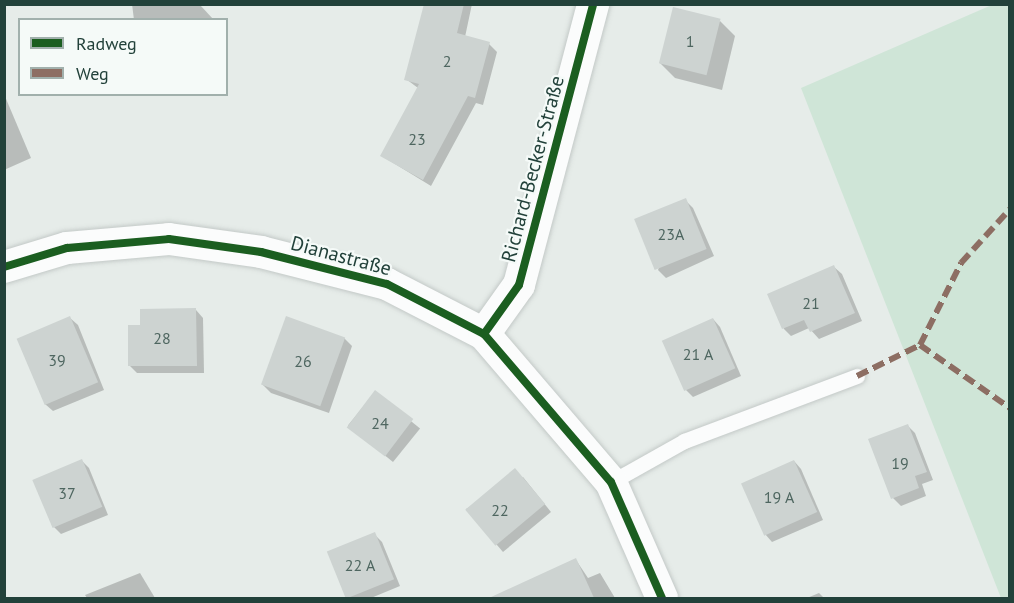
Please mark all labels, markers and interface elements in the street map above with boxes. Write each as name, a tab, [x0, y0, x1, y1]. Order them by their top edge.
legend	[18, 18, 228, 96]
house number: 1	[686, 31, 694, 51]
text: Radweg	[76, 32, 137, 55]
house number: 2	[443, 51, 451, 71]
text: Weg	[76, 62, 109, 85]
street label: Richard-Becker-Straße	[497, 73, 569, 265]
house number: 23	[408, 129, 426, 149]
house number: 23A	[658, 224, 684, 244]
street label: Dianastraße	[288, 231, 394, 281]
house number: 21	[802, 293, 820, 313]
house number: 28	[153, 328, 171, 348]
house number: 21 A	[682, 344, 714, 364]
house number: 39	[48, 350, 66, 370]
house number: 26	[294, 351, 312, 371]
house number: 24	[371, 413, 389, 433]
house number: 19	[891, 453, 909, 473]
house number: 37	[58, 483, 76, 503]
house number: 19 A	[763, 487, 795, 507]
house number: 22	[491, 500, 509, 520]
house number: 22 A	[344, 555, 376, 575]

